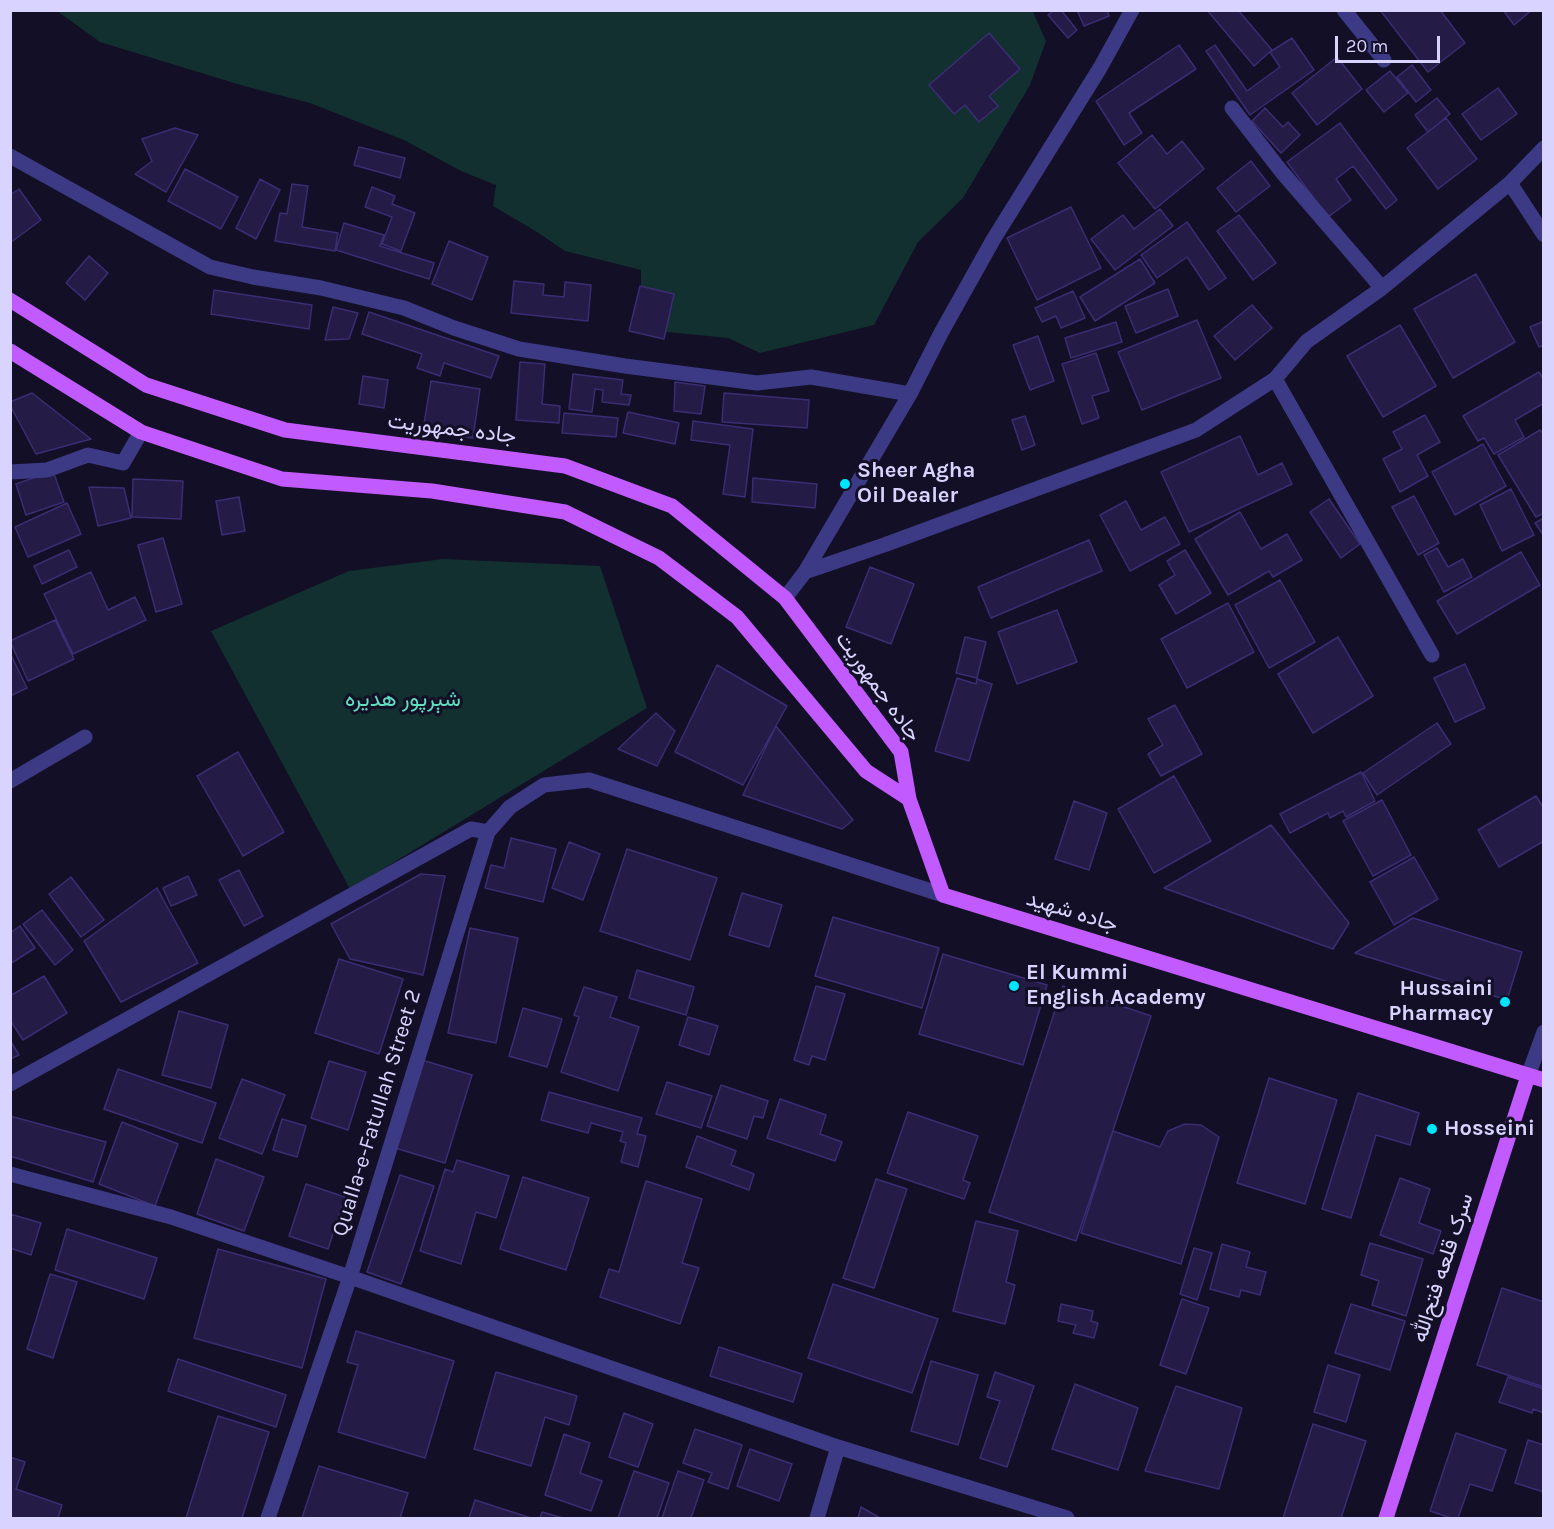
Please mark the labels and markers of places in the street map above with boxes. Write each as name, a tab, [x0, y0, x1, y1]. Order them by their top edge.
place label: Sheer Agha Oil Dealer	[857, 458, 975, 510]
marker: Sheer Agha Oil Dealer	[838, 477, 852, 491]
place label: El Kummi English Academy	[1026, 960, 1206, 1011]
place label: Hussaini Pharmacy	[1389, 976, 1493, 1028]
marker: El Kummi English Academy	[1007, 979, 1021, 993]
marker: Hussaini Pharmacy	[1498, 995, 1512, 1009]
place label: Hosseini	[1444, 1116, 1535, 1142]
marker: Hosseini	[1425, 1122, 1439, 1136]

